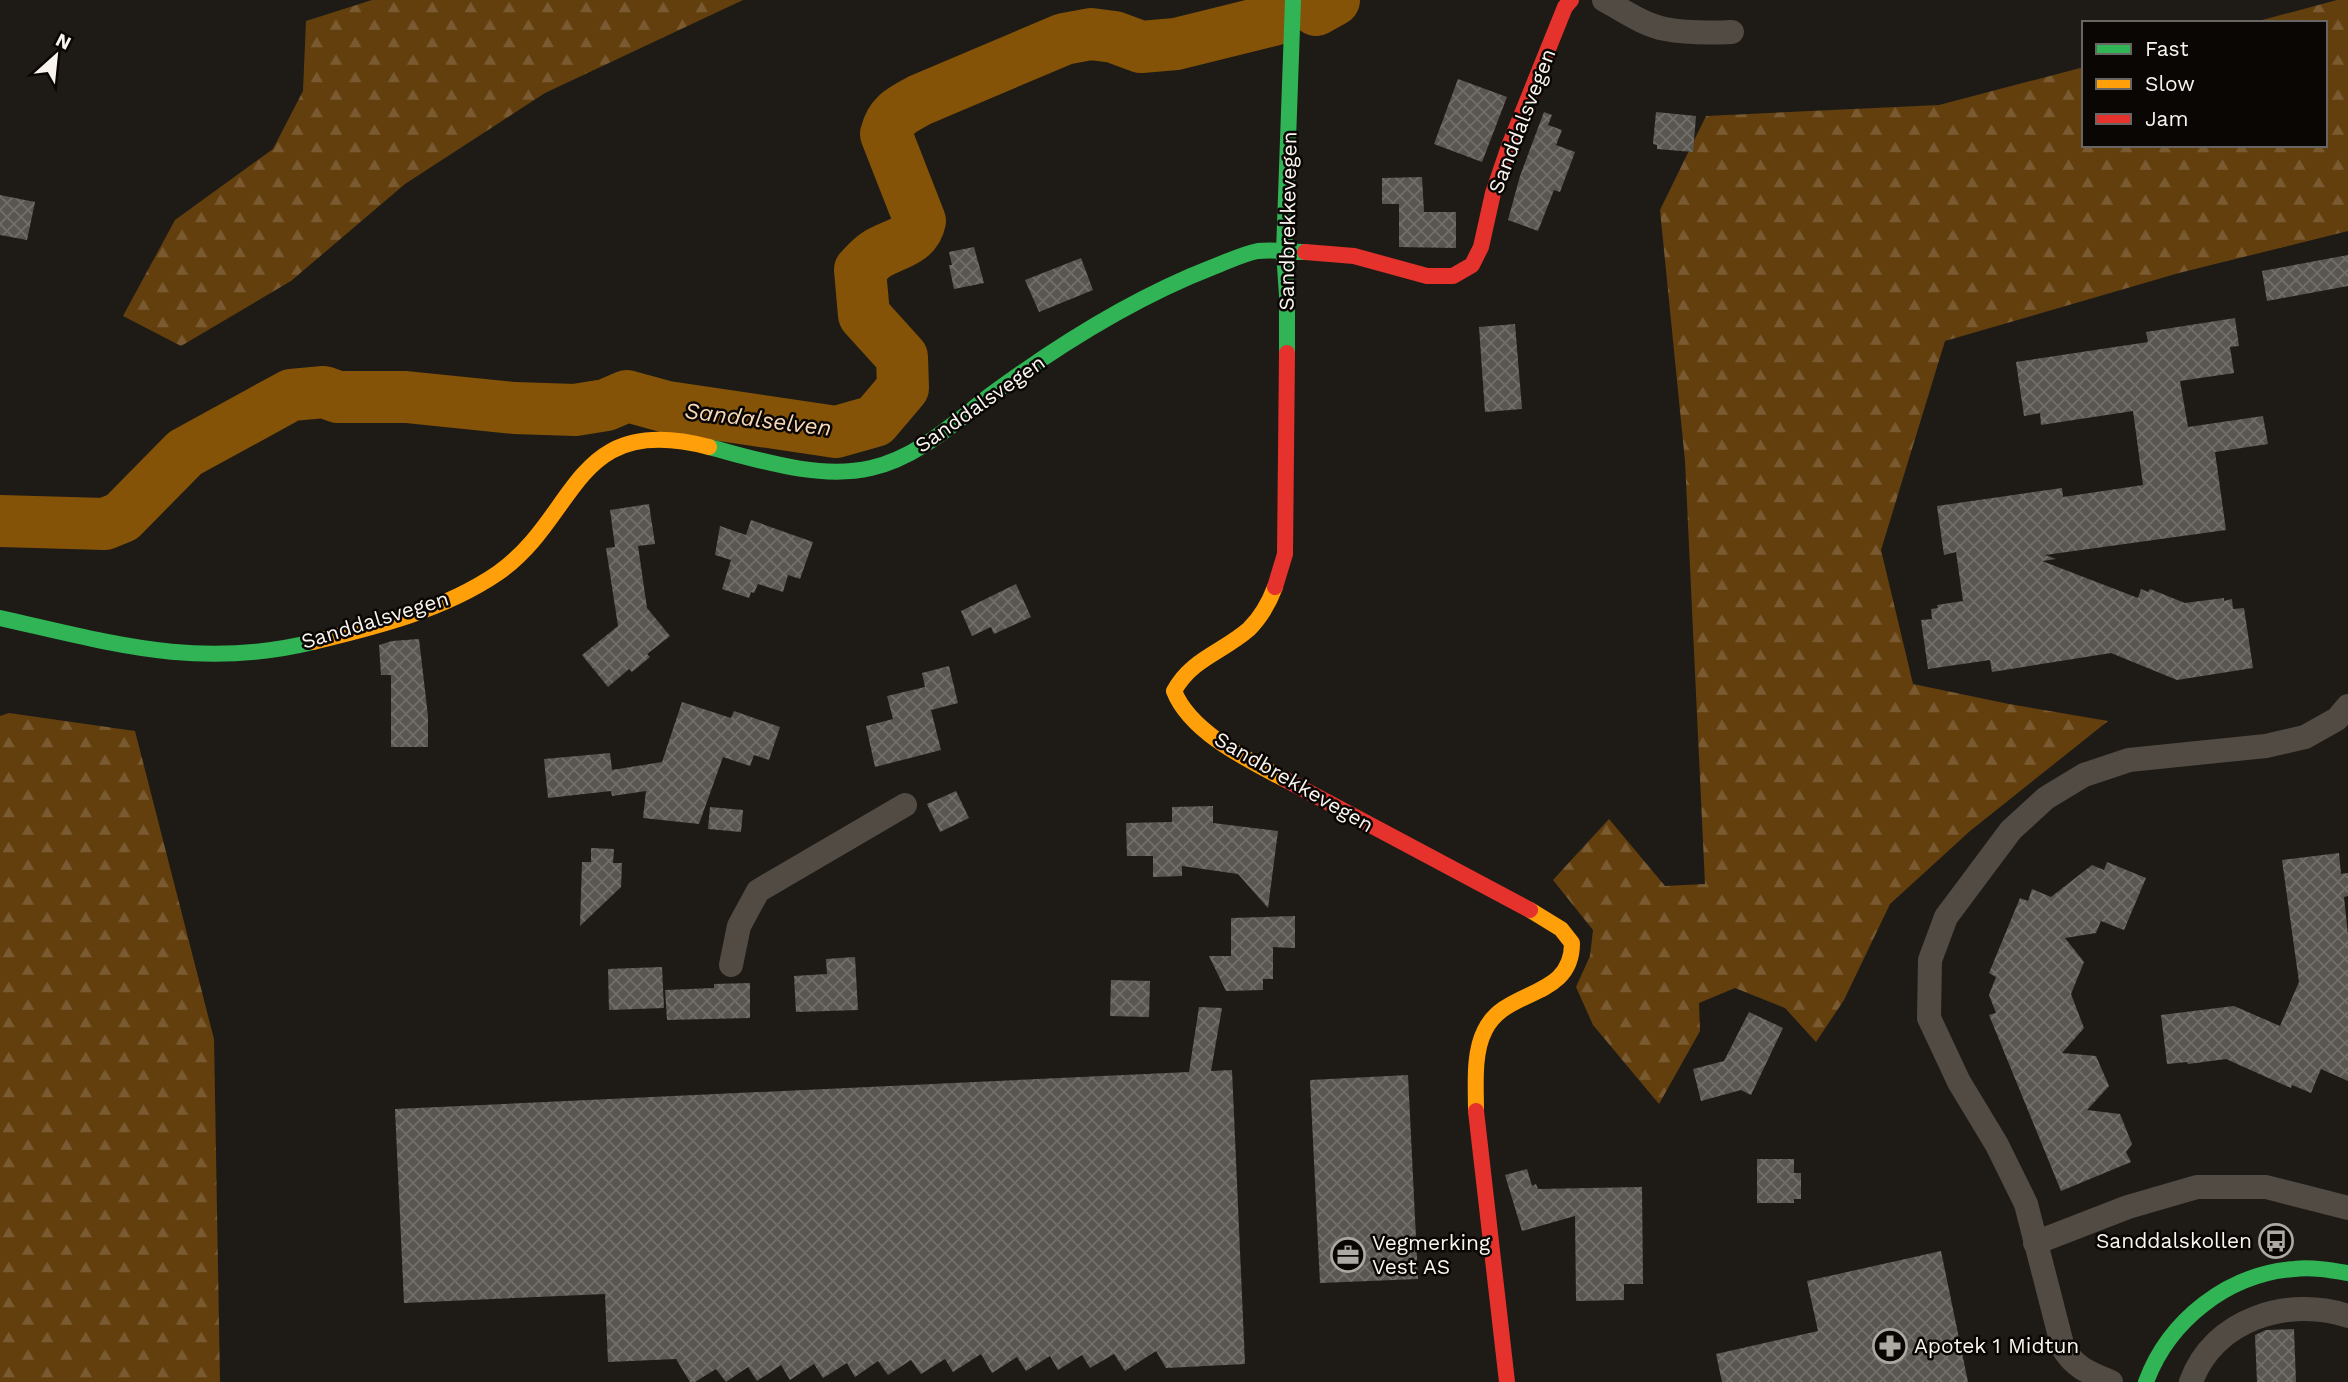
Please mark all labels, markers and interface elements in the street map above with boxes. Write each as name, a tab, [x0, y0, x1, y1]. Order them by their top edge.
north arrow	[21, 21, 91, 91]
legend	[2082, 21, 2327, 147]
text: N	[52, 28, 75, 55]
text: Fast	[2145, 36, 2189, 61]
street label: Sanddalsvegen	[1482, 45, 1561, 197]
text: Slow	[2145, 71, 2195, 96]
text: Jam	[2145, 106, 2188, 131]
street label: Sandbrekkevegen	[1273, 131, 1302, 311]
street label: Sanddalsvegen	[910, 349, 1050, 458]
water label: Sandalselven	[683, 397, 833, 442]
street label: Sanddalsvegen	[298, 585, 452, 654]
street label: Sandbrekkevegen	[1210, 726, 1378, 837]
bus stop icon: Sanddalskollen	[2257, 1222, 2295, 1260]
place label: Sanddalskollen	[2096, 1228, 2252, 1253]
place label: Vegmerking Vest AS	[1372, 1230, 1491, 1279]
office icon: Vegmerking Vest AS	[1329, 1236, 1367, 1274]
pharmacy icon: Apotek 1 Midtun	[1871, 1327, 1909, 1365]
place label: Apotek 1 Midtun	[1914, 1333, 2079, 1358]

